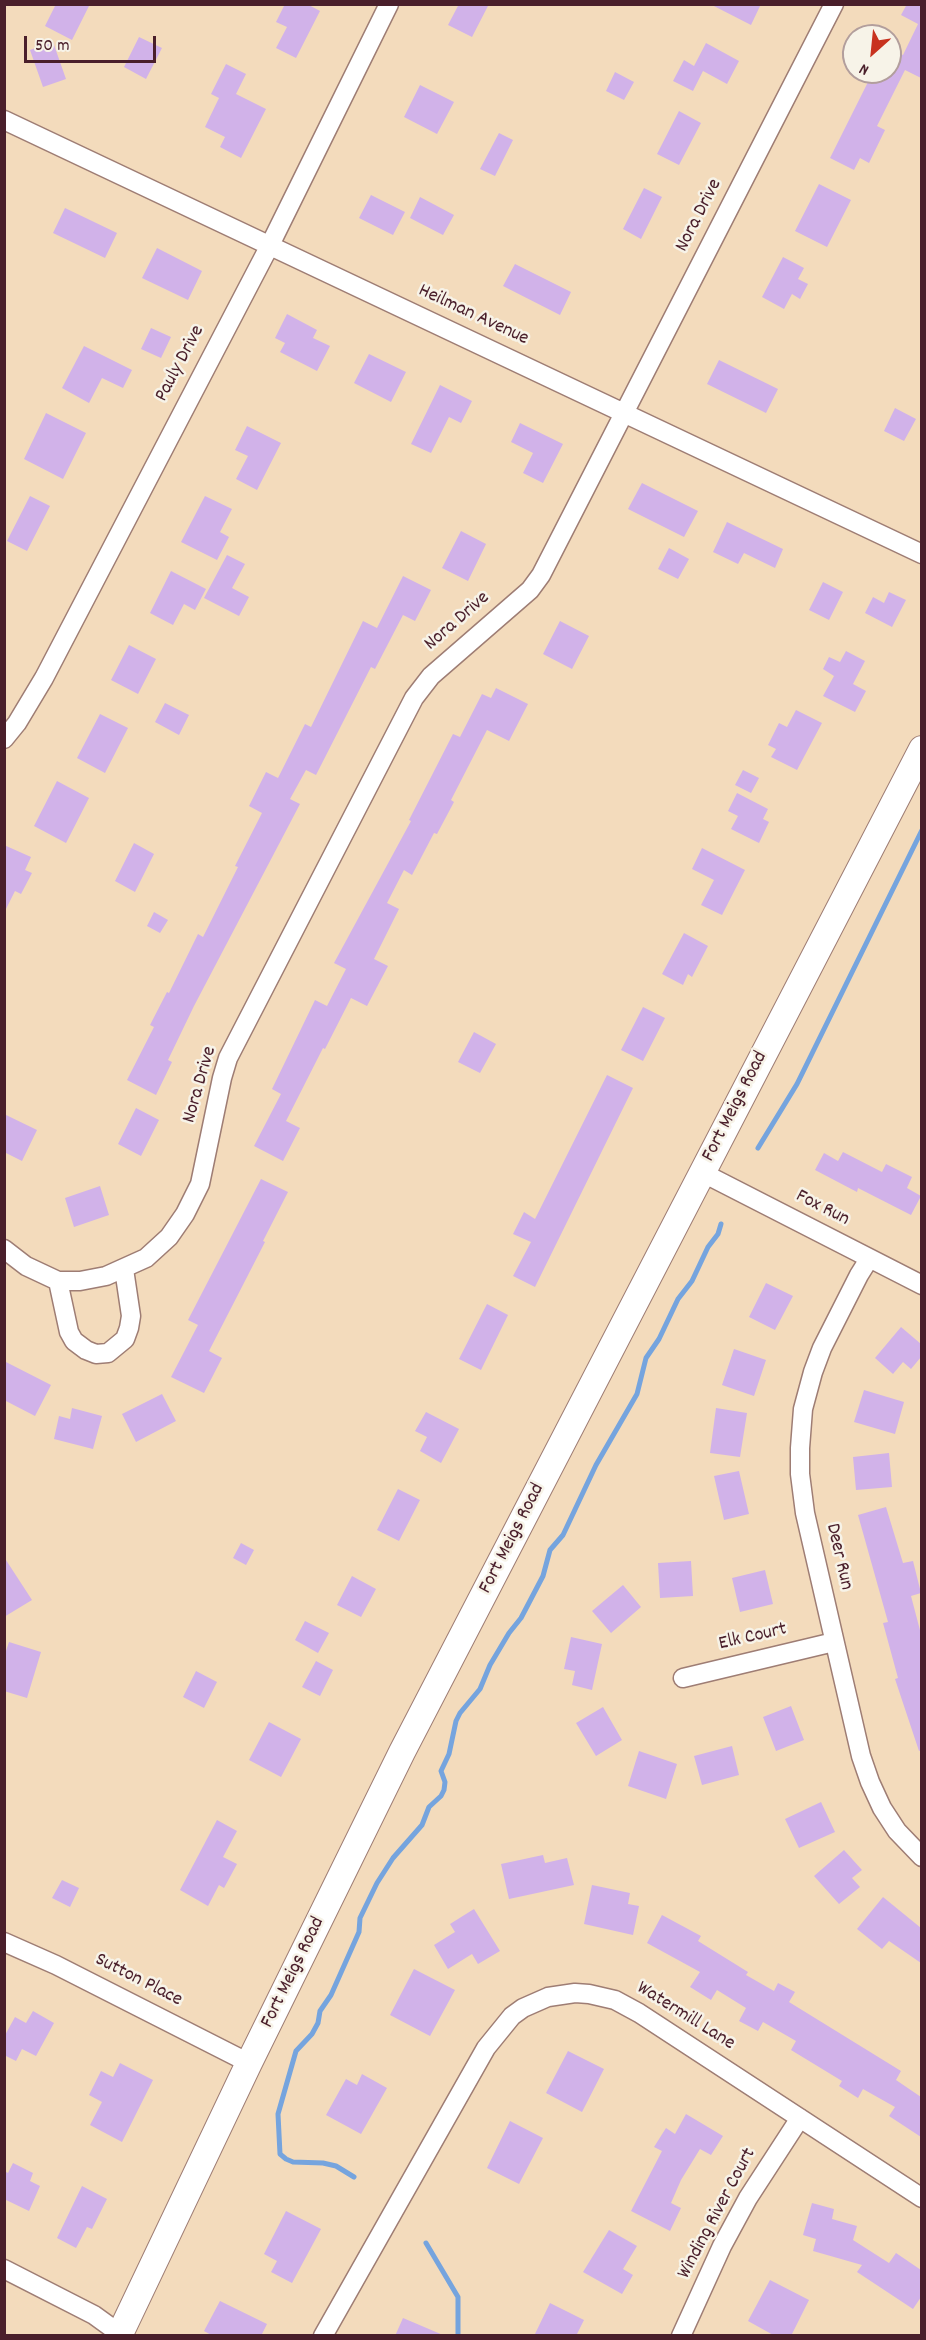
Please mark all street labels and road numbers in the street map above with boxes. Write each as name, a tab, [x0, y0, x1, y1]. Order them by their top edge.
street label: Nora Drive	[671, 175, 729, 257]
street label: Heilman Avenue	[414, 280, 532, 352]
street label: Pauly Drive	[151, 322, 211, 406]
street label: Nora Drive	[420, 587, 496, 657]
street label: Nora Drive	[179, 1044, 223, 1126]
street label: Fort Meigs Road	[698, 1048, 774, 1166]
street label: Fox Run	[791, 1185, 853, 1233]
street label: Fort Meigs Road	[475, 1480, 551, 1598]
street label: Deer Run	[819, 1521, 857, 1593]
street label: Elk Court	[717, 1619, 789, 1657]
street label: Fort Meigs Road	[257, 1914, 331, 2032]
street label: Sutton Place	[90, 1949, 186, 2013]
street label: Watermill Lane	[631, 1977, 739, 2057]
street label: Winding River Court	[673, 2144, 763, 2284]

